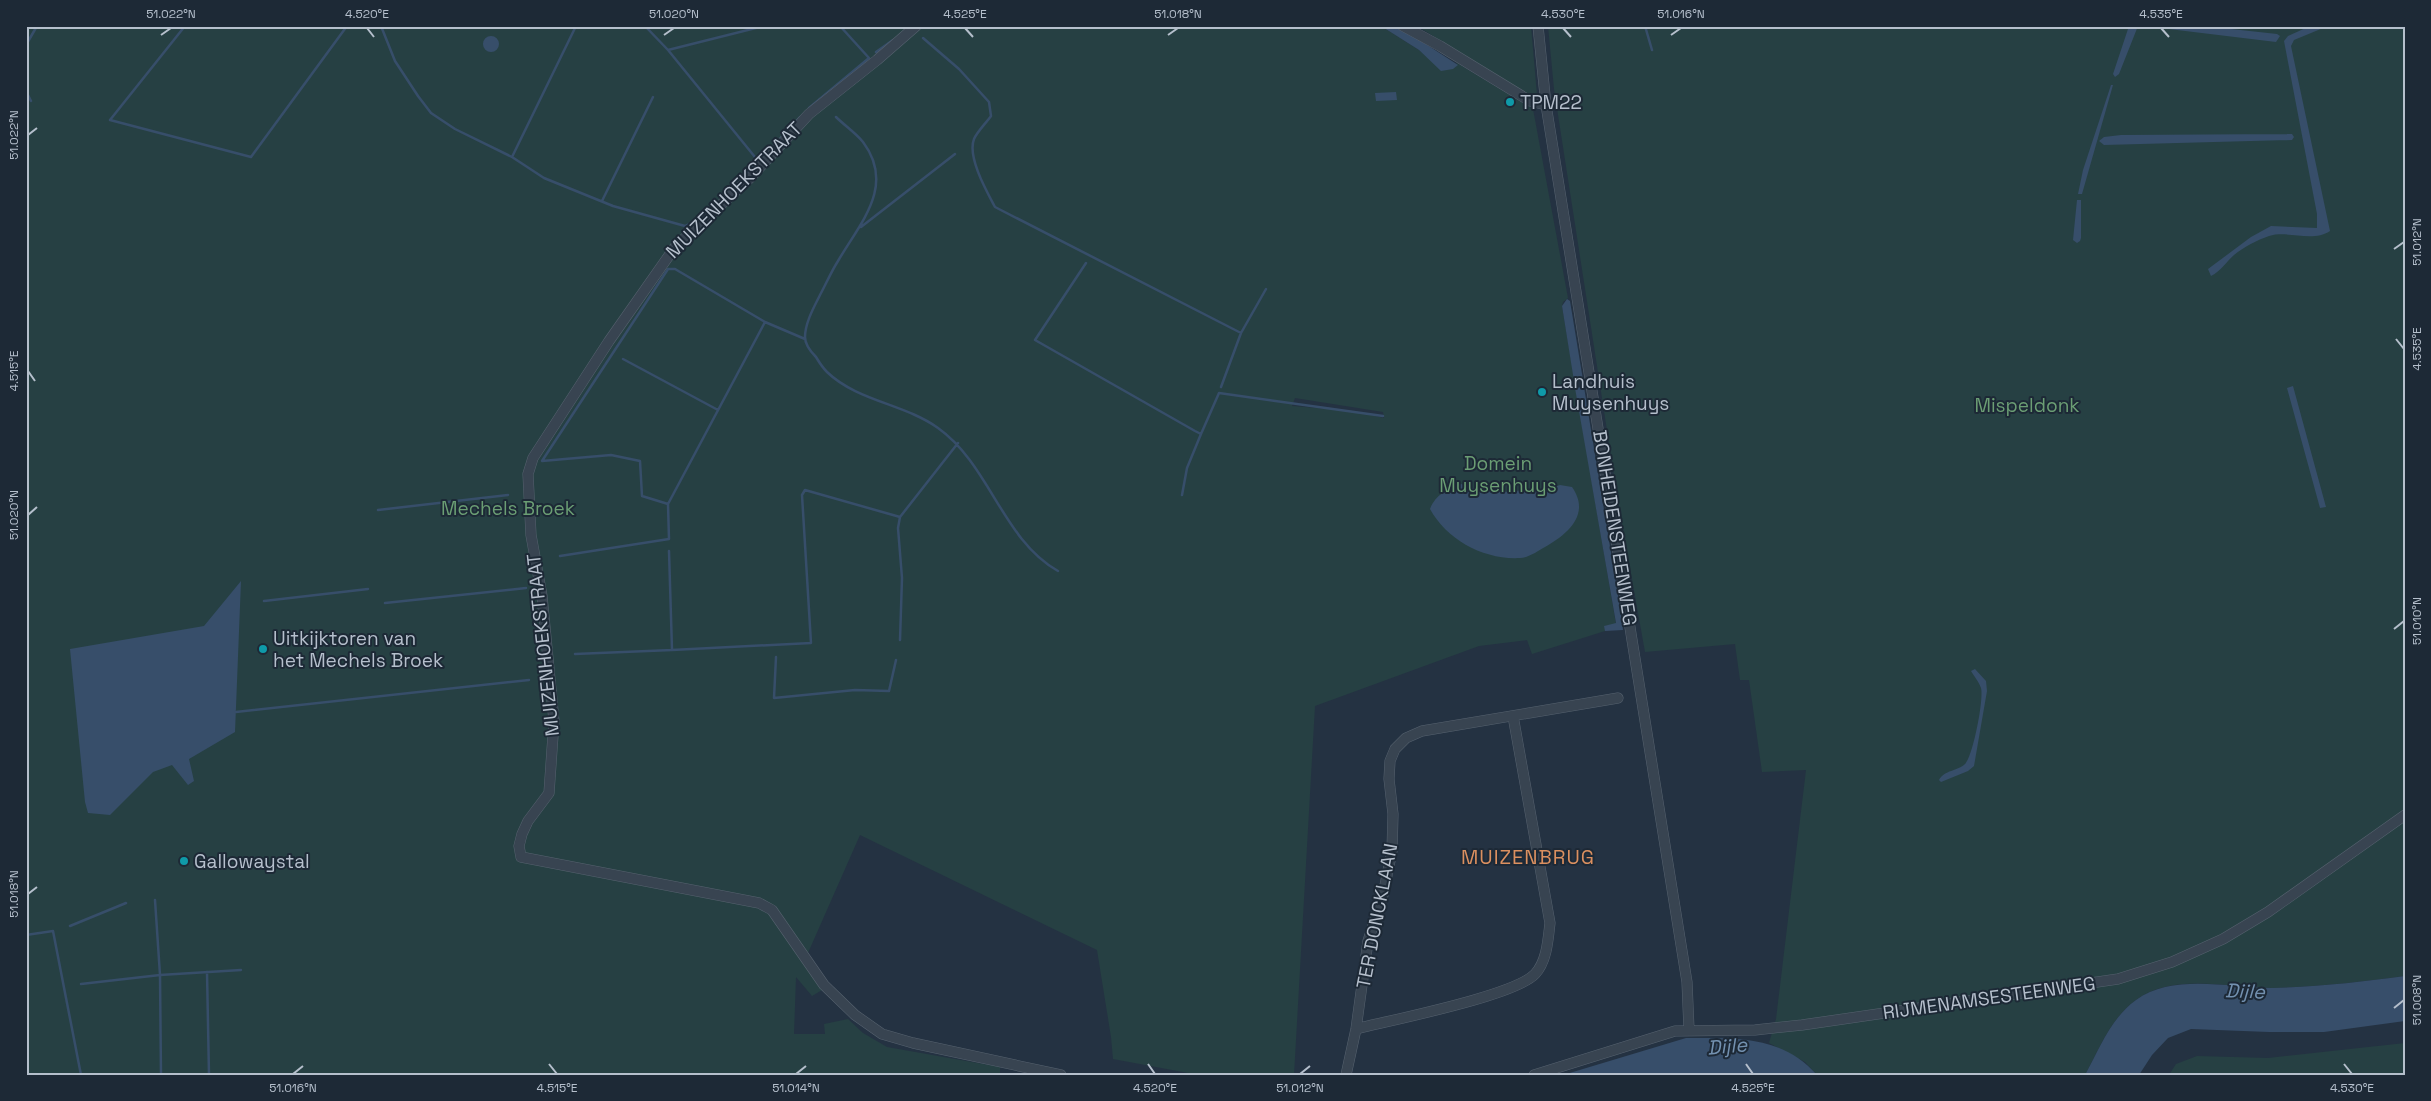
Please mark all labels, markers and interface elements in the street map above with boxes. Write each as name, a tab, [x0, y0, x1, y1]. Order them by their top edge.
text: 51.022°N	[146, 6, 196, 22]
text: 4.520°E	[345, 6, 389, 22]
text: 51.020°N	[649, 6, 699, 22]
text: 4.525°E	[943, 6, 987, 22]
text: 51.018°N	[1154, 6, 1202, 22]
text: 4.530°E	[1541, 6, 1585, 22]
text: 51.016°N	[1657, 6, 1705, 22]
text: 4.535°E	[2139, 6, 2183, 22]
place label: TPM22	[1520, 90, 1582, 115]
marker: TPM22	[1504, 96, 1516, 108]
text: 51.022°N	[6, 110, 22, 160]
street label: MUIZENHOEKSTRAAT	[660, 116, 808, 264]
text: 51.012°N	[2409, 218, 2425, 266]
text: 4.535°E	[2409, 327, 2425, 371]
text: 4.515°E	[6, 350, 22, 392]
place label: Landhuis Muysenhuys	[1552, 369, 1669, 416]
marker: Landhuis Muysenhuys	[1536, 386, 1548, 398]
park label: Mispeldonk	[1974, 393, 2080, 418]
street label: BONHEIDENSTEENWEG	[1587, 428, 1643, 628]
park label: Domein Muysenhuys	[1439, 451, 1557, 498]
text: 51.020°N	[6, 490, 22, 540]
park label: Mechels Broek	[441, 496, 575, 521]
street label: MUIZENHOEKSTRAAT	[521, 553, 565, 737]
text: 51.010°N	[2409, 597, 2425, 645]
place label: Uitkijktoren van het Mechels Broek	[273, 626, 443, 673]
marker: Uitkijktoren van het Mechels Broek	[257, 643, 269, 655]
street label: TER DONCKLAAN	[1351, 841, 1403, 991]
district label: MUIZENBRUG	[1461, 844, 1595, 870]
place label: Gallowaystal	[194, 849, 310, 874]
marker: Gallowaystal	[178, 855, 190, 867]
text: 51.018°N	[6, 870, 22, 918]
street label: RIJMENAMSESTEENWEG	[1881, 971, 2097, 1025]
text: 51.008°N	[2409, 975, 2425, 1025]
water label: Dijle	[2225, 977, 2267, 1005]
water label: Dijle	[1706, 1031, 1749, 1061]
text: 51.016°N	[269, 1080, 317, 1096]
text: 4.515°E	[536, 1080, 578, 1096]
text: 51.014°N	[772, 1080, 820, 1096]
text: 4.520°E	[1133, 1080, 1177, 1096]
text: 51.012°N	[1276, 1080, 1324, 1096]
text: 4.525°E	[1731, 1080, 1775, 1096]
text: 4.530°E	[2330, 1080, 2374, 1096]

